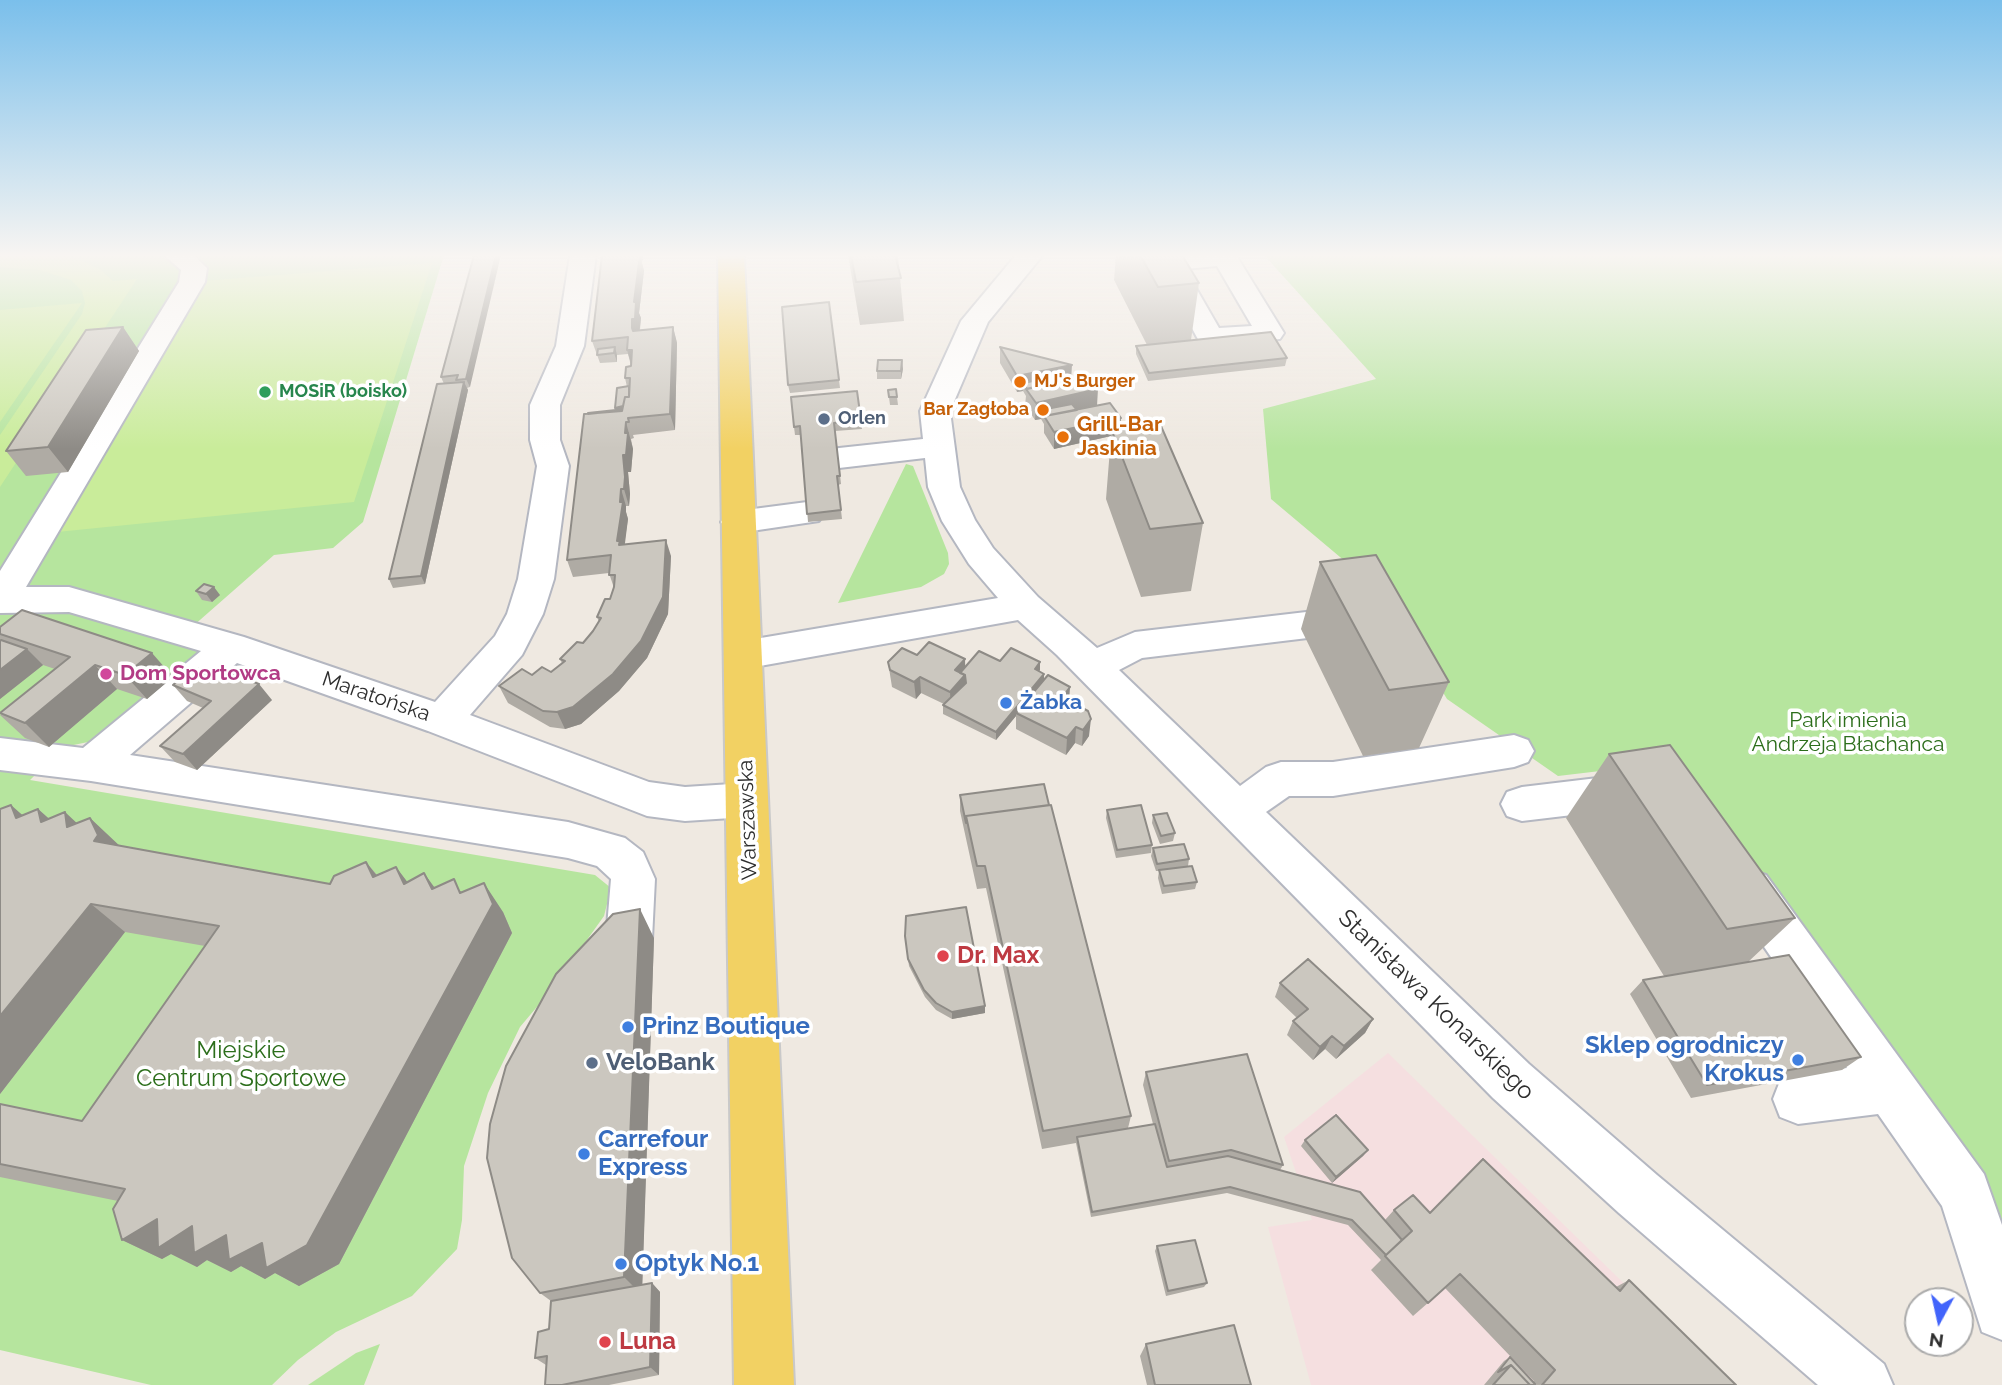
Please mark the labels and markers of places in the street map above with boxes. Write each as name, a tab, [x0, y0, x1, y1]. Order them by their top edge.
place label: MJ's Burger	[1034, 371, 1135, 393]
marker: MJ's Burger	[1012, 374, 1028, 390]
place label: MOSiR (boisko)	[279, 381, 407, 403]
marker: MOSiR (boisko)	[257, 384, 273, 400]
place label: Bar Zagłoba	[923, 399, 1029, 421]
marker: Bar Zagłoba	[1035, 402, 1051, 418]
place label: Orlen	[838, 408, 886, 430]
marker: Orlen	[816, 411, 832, 427]
place label: Grill-Bar Jaskinia	[1077, 412, 1162, 462]
marker: Grill-Bar Jaskinia	[1055, 429, 1071, 445]
place label: Dom Sportowca	[120, 661, 281, 687]
marker: Dom Sportowca	[98, 666, 114, 682]
place label: Żabka	[1020, 690, 1082, 716]
marker: Żabka	[998, 695, 1014, 711]
place label: Dr. Max	[957, 942, 1039, 970]
marker: Dr. Max	[935, 948, 951, 964]
place label: Prinz Boutique	[642, 1013, 810, 1041]
marker: Prinz Boutique	[620, 1019, 636, 1035]
place label: Sklep ogrodniczy Krokus	[1585, 1032, 1784, 1088]
place label: VeloBank	[606, 1049, 715, 1077]
marker: Sklep ogrodniczy Krokus	[1790, 1052, 1806, 1068]
marker: VeloBank	[584, 1055, 600, 1071]
place label: Carrefour Express	[598, 1126, 708, 1182]
marker: Carrefour Express	[576, 1146, 592, 1162]
place label: Optyk No.1	[635, 1250, 759, 1278]
marker: Optyk No.1	[613, 1256, 629, 1272]
place label: Luna	[619, 1328, 676, 1356]
marker: Luna	[597, 1334, 613, 1350]

